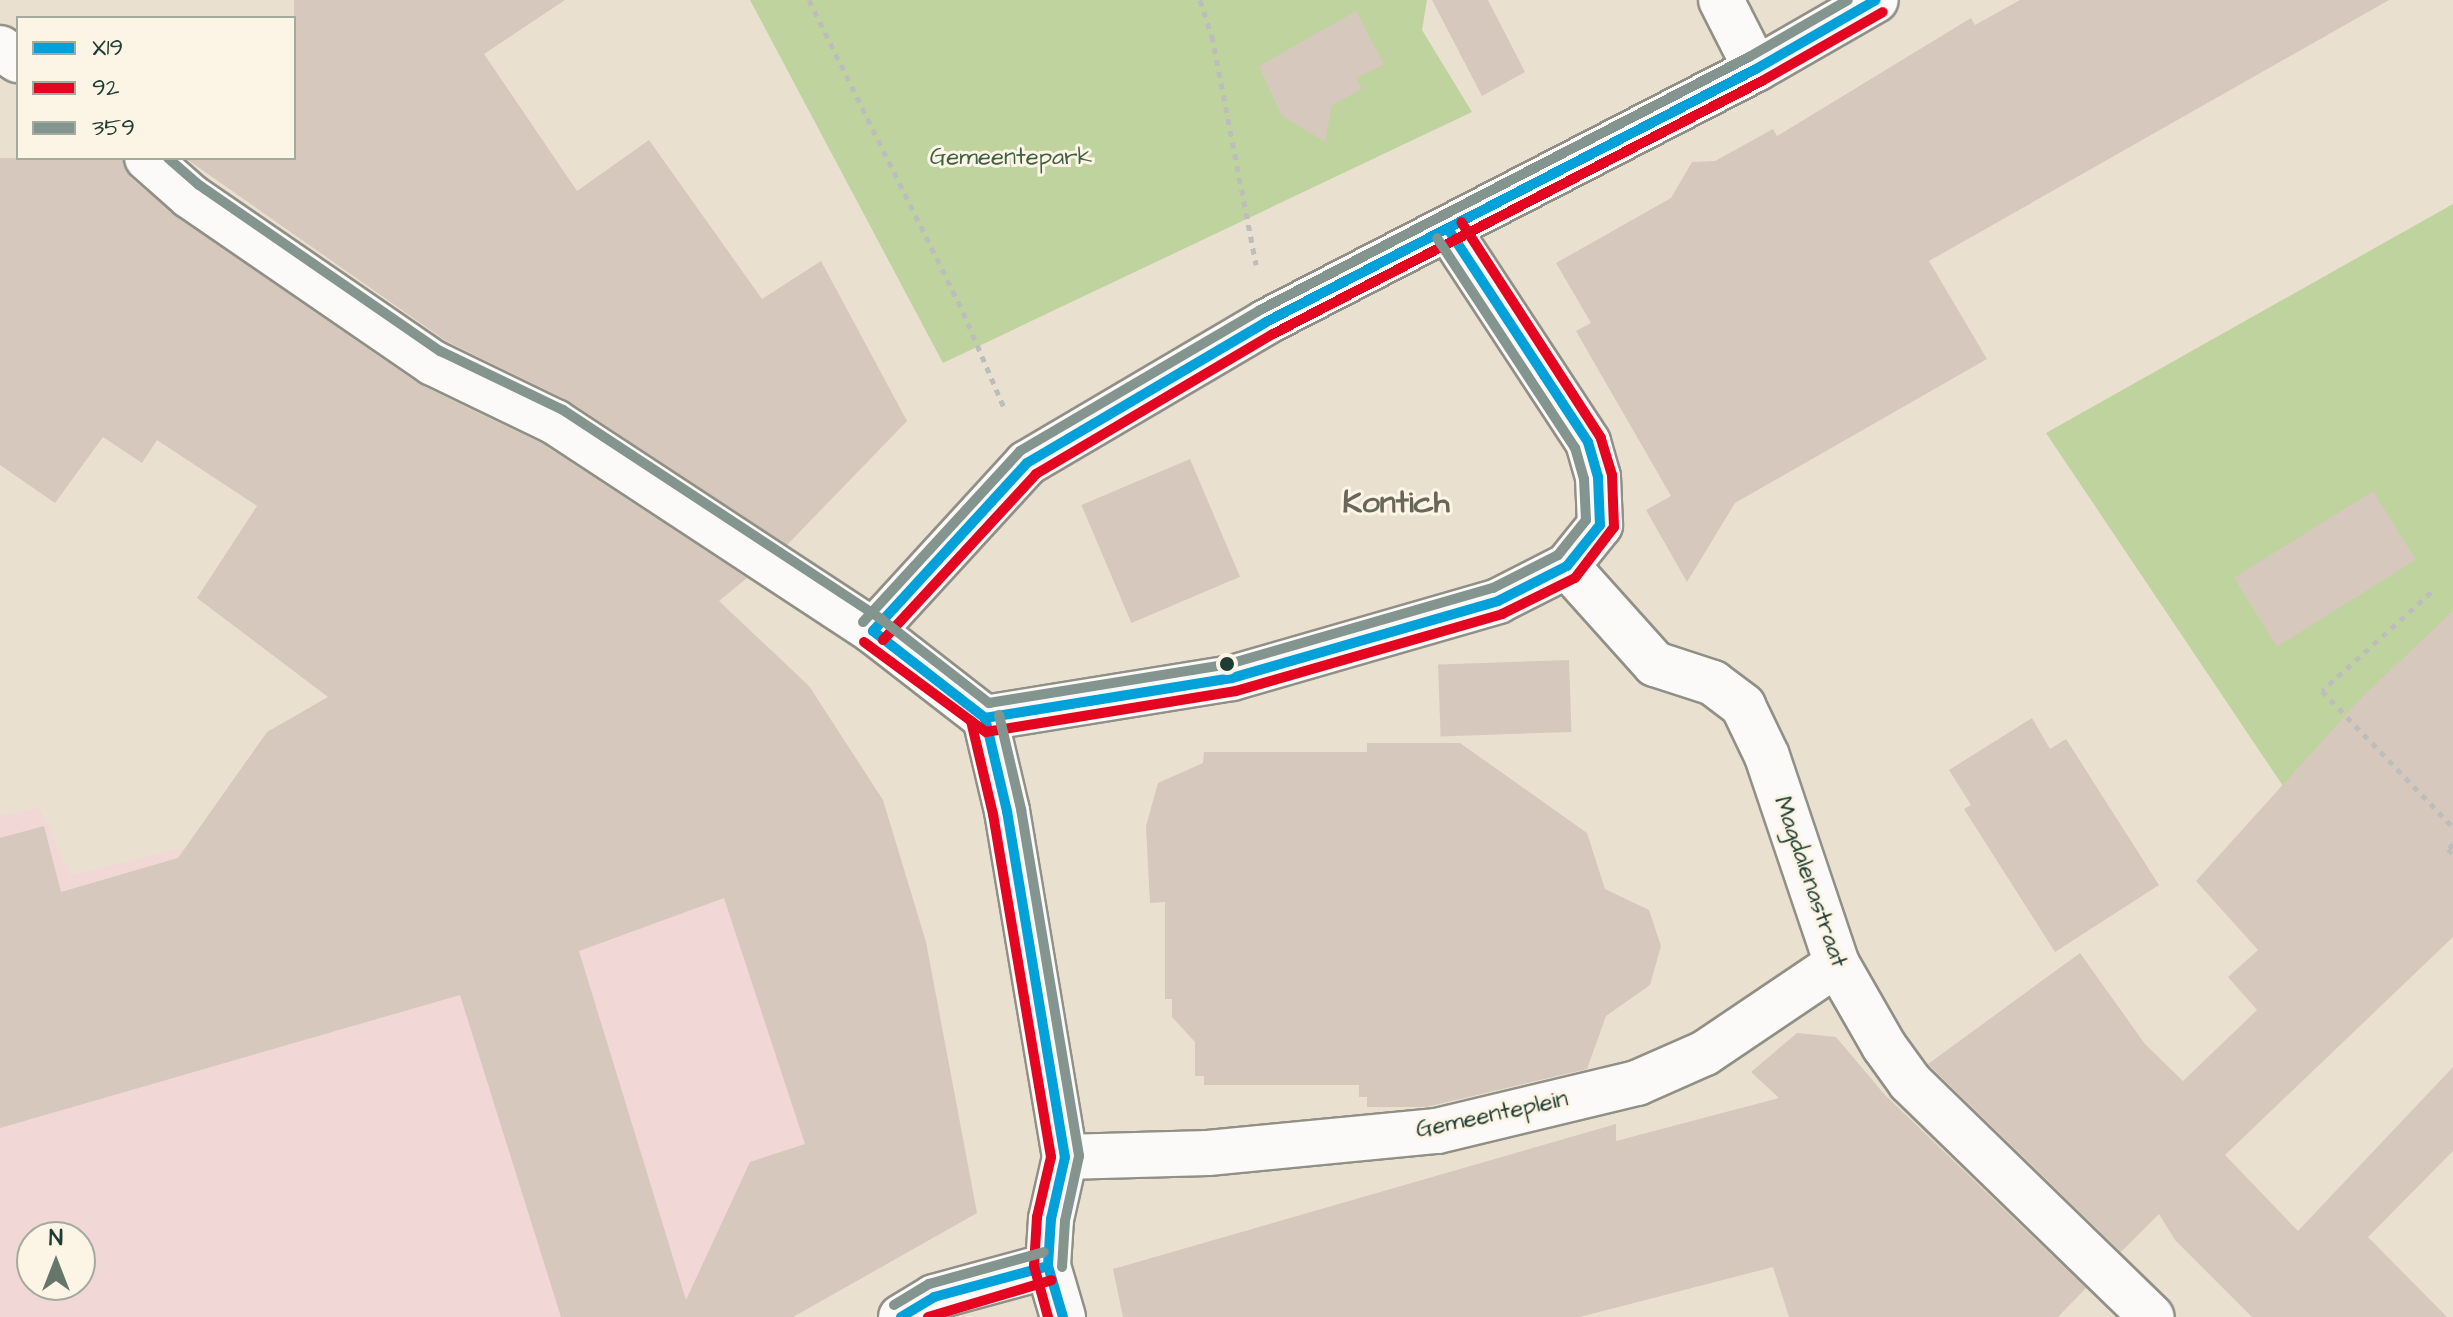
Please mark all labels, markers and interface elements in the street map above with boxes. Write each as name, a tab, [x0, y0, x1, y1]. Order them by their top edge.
legend	[16, 16, 296, 160]
text: X19	[92, 31, 123, 65]
text: 92	[92, 71, 119, 105]
text: 359	[92, 111, 135, 145]
park label: Gemeentepark	[930, 144, 1092, 172]
district label: Kontich	[1342, 484, 1450, 522]
unlabelled marker	[1219, 656, 1235, 672]
street label: Magdalenastraat	[1767, 793, 1853, 971]
street label: Gemeenteplein	[1413, 1085, 1571, 1145]
north arrow	[16, 1221, 96, 1301]
text: N	[49, 1223, 63, 1254]

